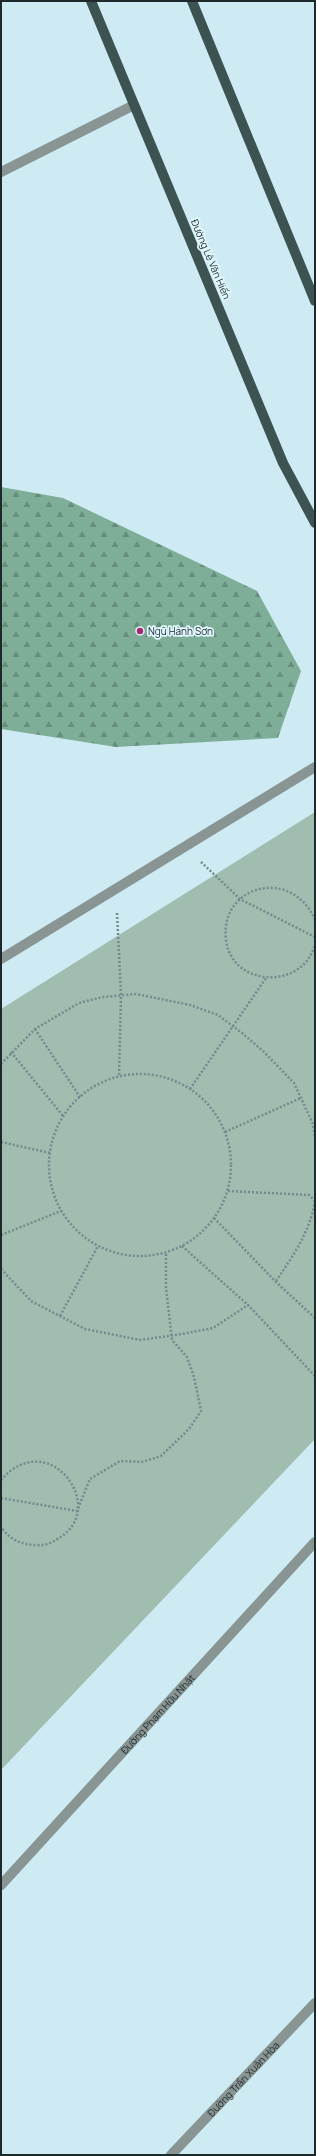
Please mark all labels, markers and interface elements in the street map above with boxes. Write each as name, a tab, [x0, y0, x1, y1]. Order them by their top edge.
street label: Đường Lê Văn Hiến	[188, 217, 234, 301]
place label: Ngũ Hành Sơn	[148, 624, 213, 638]
marker: Ngũ Hành Sơn	[135, 626, 145, 636]
street label: Đường Phạm Hữu Nhật	[117, 1671, 198, 1757]
street label: Đường Trần Xuân Hòa	[204, 2038, 282, 2119]

